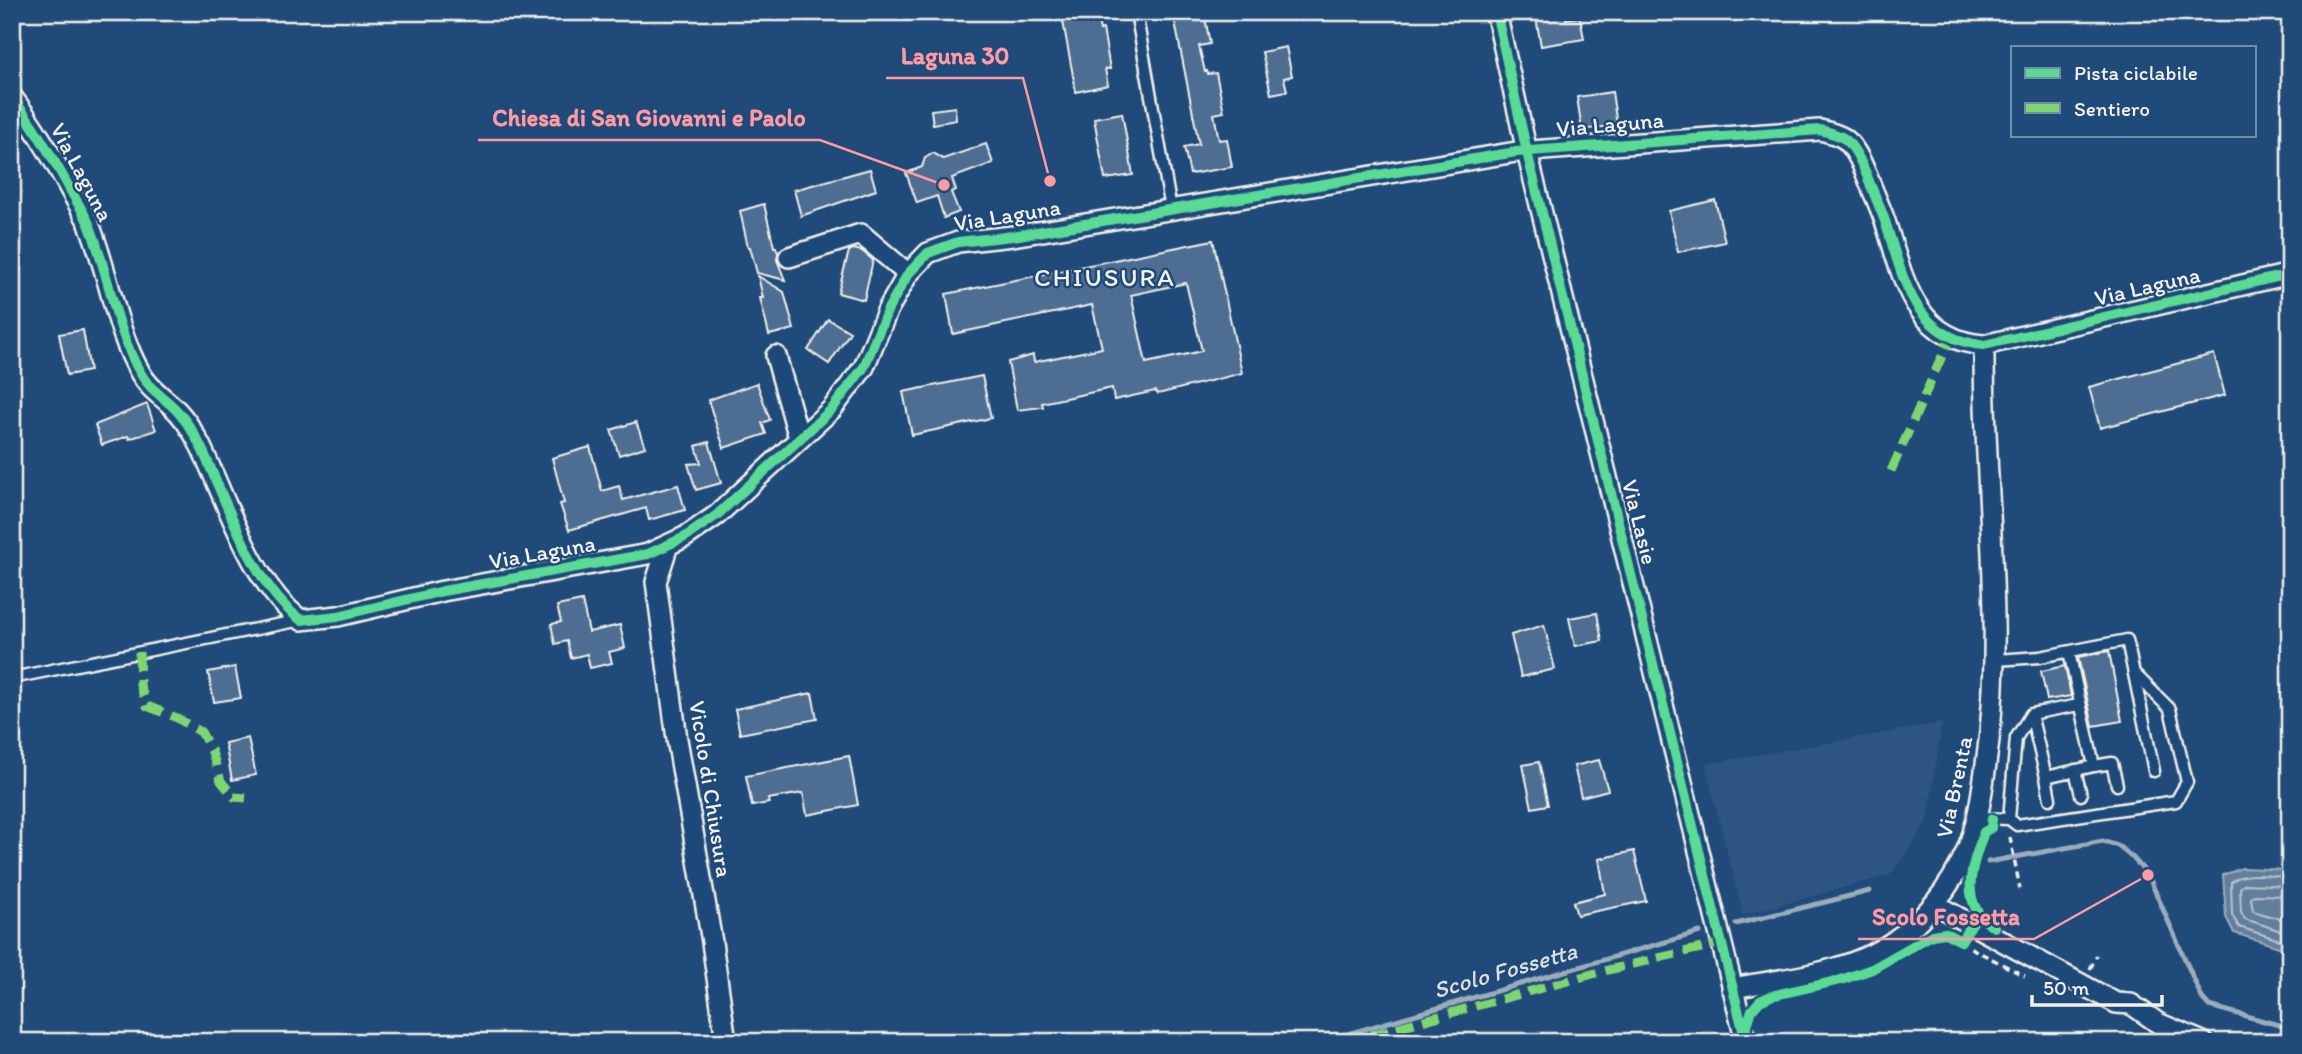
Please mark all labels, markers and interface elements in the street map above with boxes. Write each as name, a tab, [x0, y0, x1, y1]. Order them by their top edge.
callout: Laguna 30	[886, 33, 1023, 78]
text: Laguna 30	[901, 41, 1009, 71]
legend	[2011, 46, 2256, 136]
text: Pista ciclabile	[2074, 60, 2198, 85]
callout: Chiesa di San Giovanni e Paolo	[478, 95, 820, 140]
text: Sentiero	[2074, 96, 2150, 121]
text: Chiesa di San Giovanni e Paolo	[492, 103, 806, 132]
street label: Via Laguna	[1555, 105, 1665, 143]
street label: Via Laguna	[44, 118, 120, 226]
street label: Via Laguna	[952, 193, 1062, 237]
street label: Via Laguna	[2091, 260, 2203, 312]
district label: CHIUSURA	[1034, 261, 1176, 293]
street label: Via Lasie	[1616, 477, 1664, 567]
street label: Via Laguna	[487, 529, 597, 575]
street label: Vicolo di Chiusura	[683, 699, 739, 879]
street label: Via Brenta	[1930, 733, 1978, 841]
callout: Scolo Fossetta	[1858, 894, 2034, 939]
text: Scolo Fossetta	[1872, 902, 2020, 931]
water label: Scolo Fossetta	[1430, 935, 1581, 1004]
scale bar	[2032, 963, 2162, 1007]
text: 50 m	[2043, 975, 2090, 1000]

